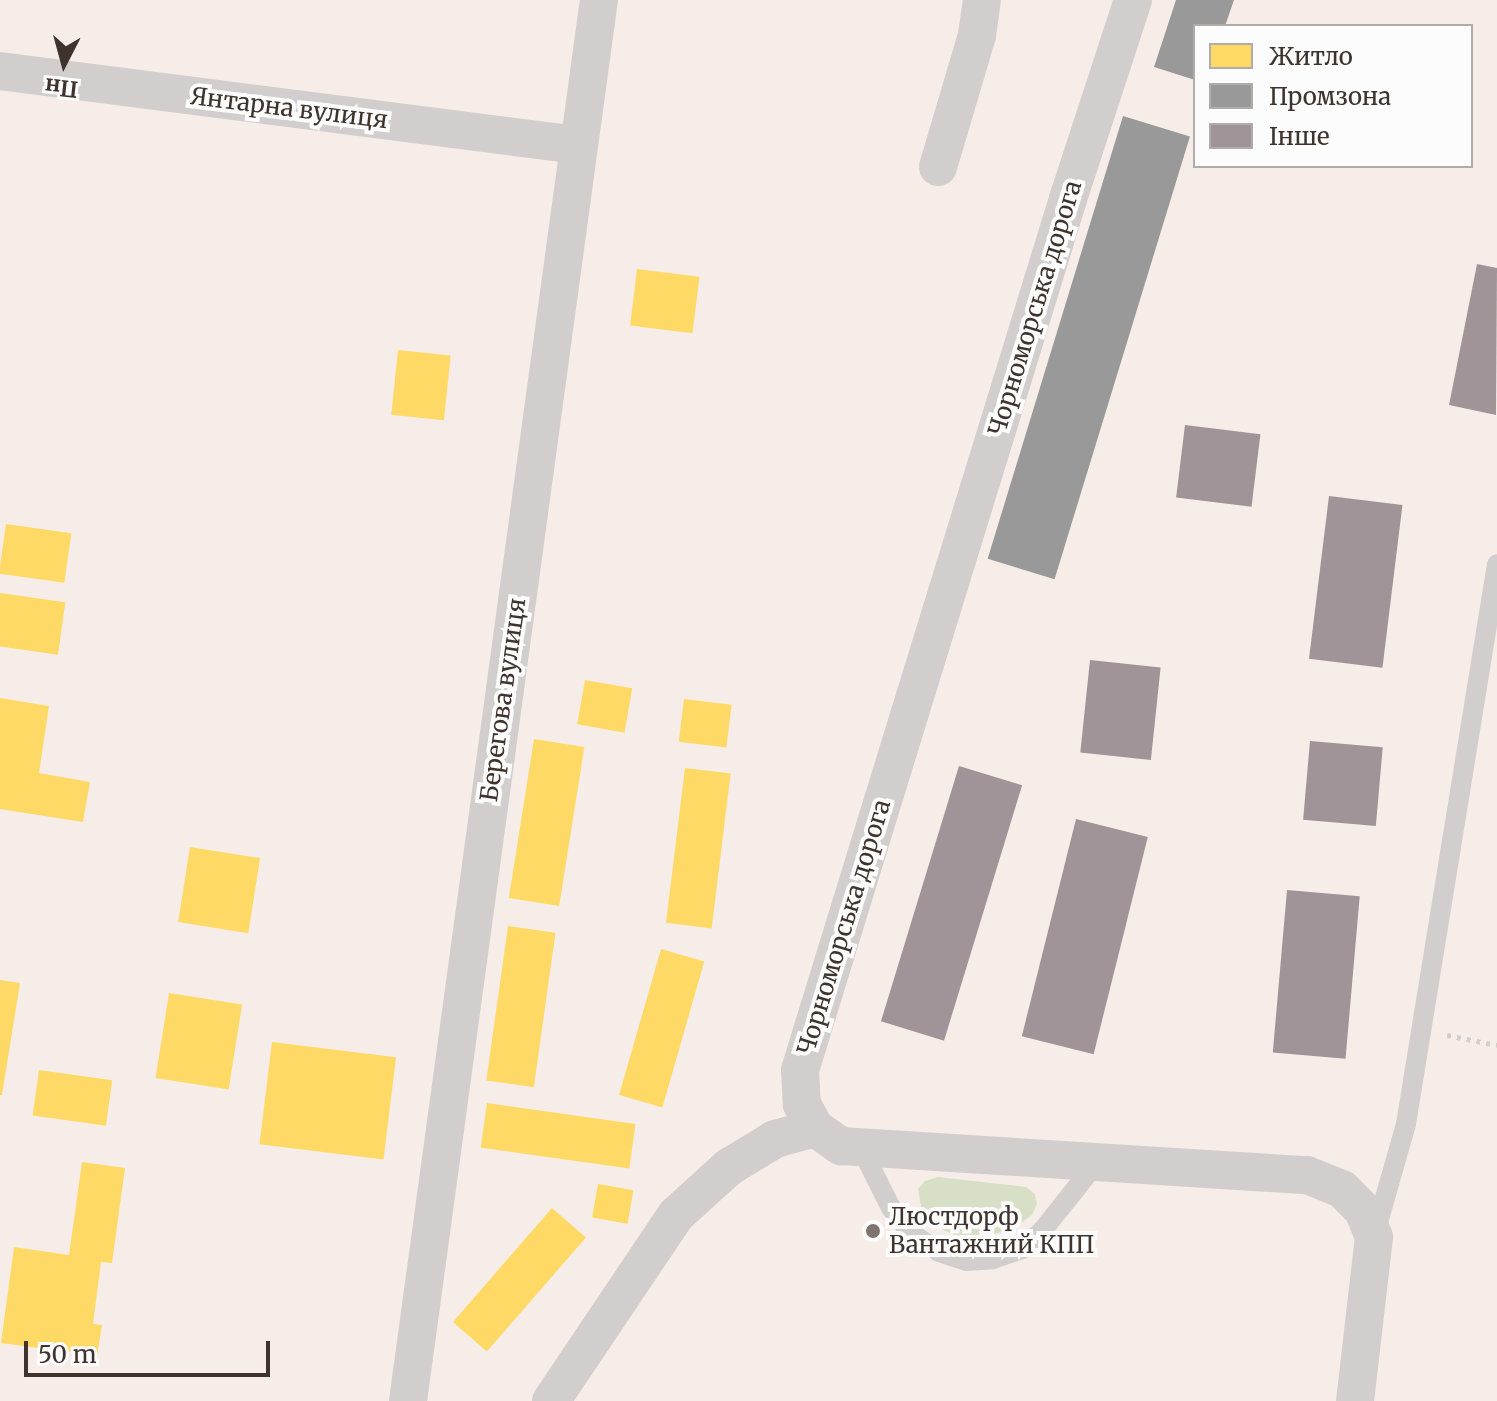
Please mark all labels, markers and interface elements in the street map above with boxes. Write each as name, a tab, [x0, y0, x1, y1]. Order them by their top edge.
north arrow	[24, 24, 104, 104]
legend	[1193, 24, 1473, 168]
text: Житло	[1269, 41, 1353, 72]
text: Пн	[44, 72, 79, 104]
text: Промзона	[1269, 81, 1391, 112]
street label: Янтарна вулиця	[189, 82, 389, 134]
text: Інше	[1269, 121, 1329, 152]
street label: Чорноморська дорога	[982, 177, 1088, 439]
street label: Берегова вулиця	[474, 596, 532, 804]
street label: Чорноморська дорога	[791, 796, 897, 1058]
place label: Люстдорф Вантажний КПП	[889, 1203, 1095, 1259]
marker: Люстдорф Вантажний КПП	[864, 1222, 882, 1240]
scale bar	[28, 1325, 274, 1375]
text: 50 m	[38, 1339, 97, 1370]

